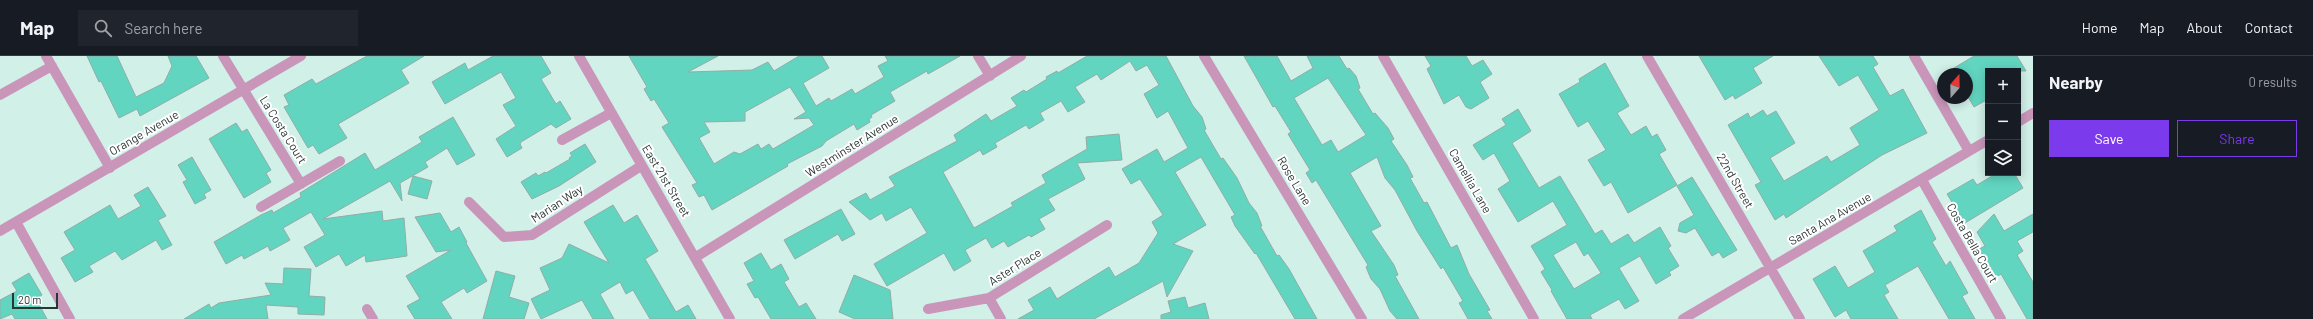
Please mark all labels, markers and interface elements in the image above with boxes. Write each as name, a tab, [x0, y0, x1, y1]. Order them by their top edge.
search box	[78, 10, 358, 46]
text: Map	[20, 16, 54, 39]
icon: search	[92, 17, 114, 39]
text: Search here	[124, 19, 202, 37]
text: Home	[2082, 19, 2118, 36]
text: Map	[2140, 19, 2164, 36]
text: About	[2186, 19, 2223, 36]
text: Contact	[2245, 19, 2293, 36]
north arrow	[1937, 68, 1973, 104]
map controls	[1985, 68, 2021, 176]
button: +	[1985, 68, 2021, 104]
text: Nearby	[2049, 72, 2103, 92]
text: 0 results	[2248, 74, 2297, 90]
street label: La Costa Court	[258, 93, 310, 166]
button: −	[1985, 104, 2021, 140]
street label: Orange Avenue	[106, 107, 181, 158]
street label: Westminster Avenue	[802, 111, 901, 179]
button: Save	[2049, 120, 2169, 157]
button: Share	[2177, 120, 2297, 157]
button: layers	[1985, 140, 2021, 176]
street label: East 21st Street	[640, 142, 694, 219]
street label: Camellia Lane	[1447, 146, 1495, 215]
street label: 22nd Street	[1715, 151, 1757, 210]
street label: Rose Lane	[1275, 154, 1315, 207]
street label: Marian Way	[528, 181, 585, 225]
street label: Santa Ana Avenue	[1786, 189, 1873, 247]
street label: Costa Bella Court	[1944, 200, 2001, 285]
street label: Aster Place	[986, 245, 1043, 288]
scale bar	[12, 291, 58, 310]
text: 20 m	[18, 293, 41, 306]

